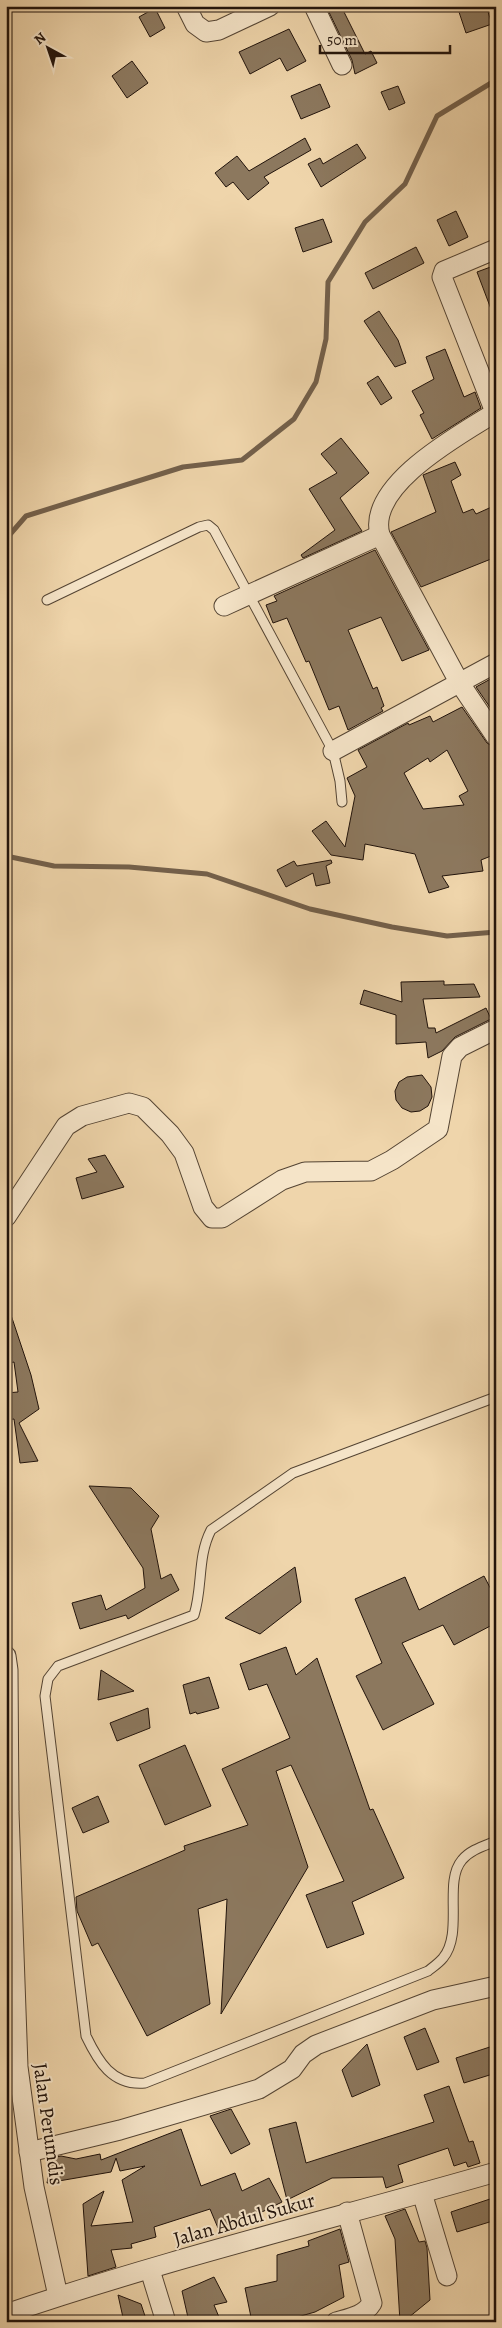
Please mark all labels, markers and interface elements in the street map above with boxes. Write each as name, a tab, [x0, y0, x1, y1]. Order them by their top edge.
north arrow	[22, 22, 72, 72]
scale bar	[320, 22, 450, 54]
text: N	[30, 28, 50, 49]
text: 50 m	[327, 30, 357, 50]
street label: Jalan Perumdis	[27, 2061, 70, 2187]
street label: Jalan Abdul Sukur	[170, 2186, 318, 2253]

